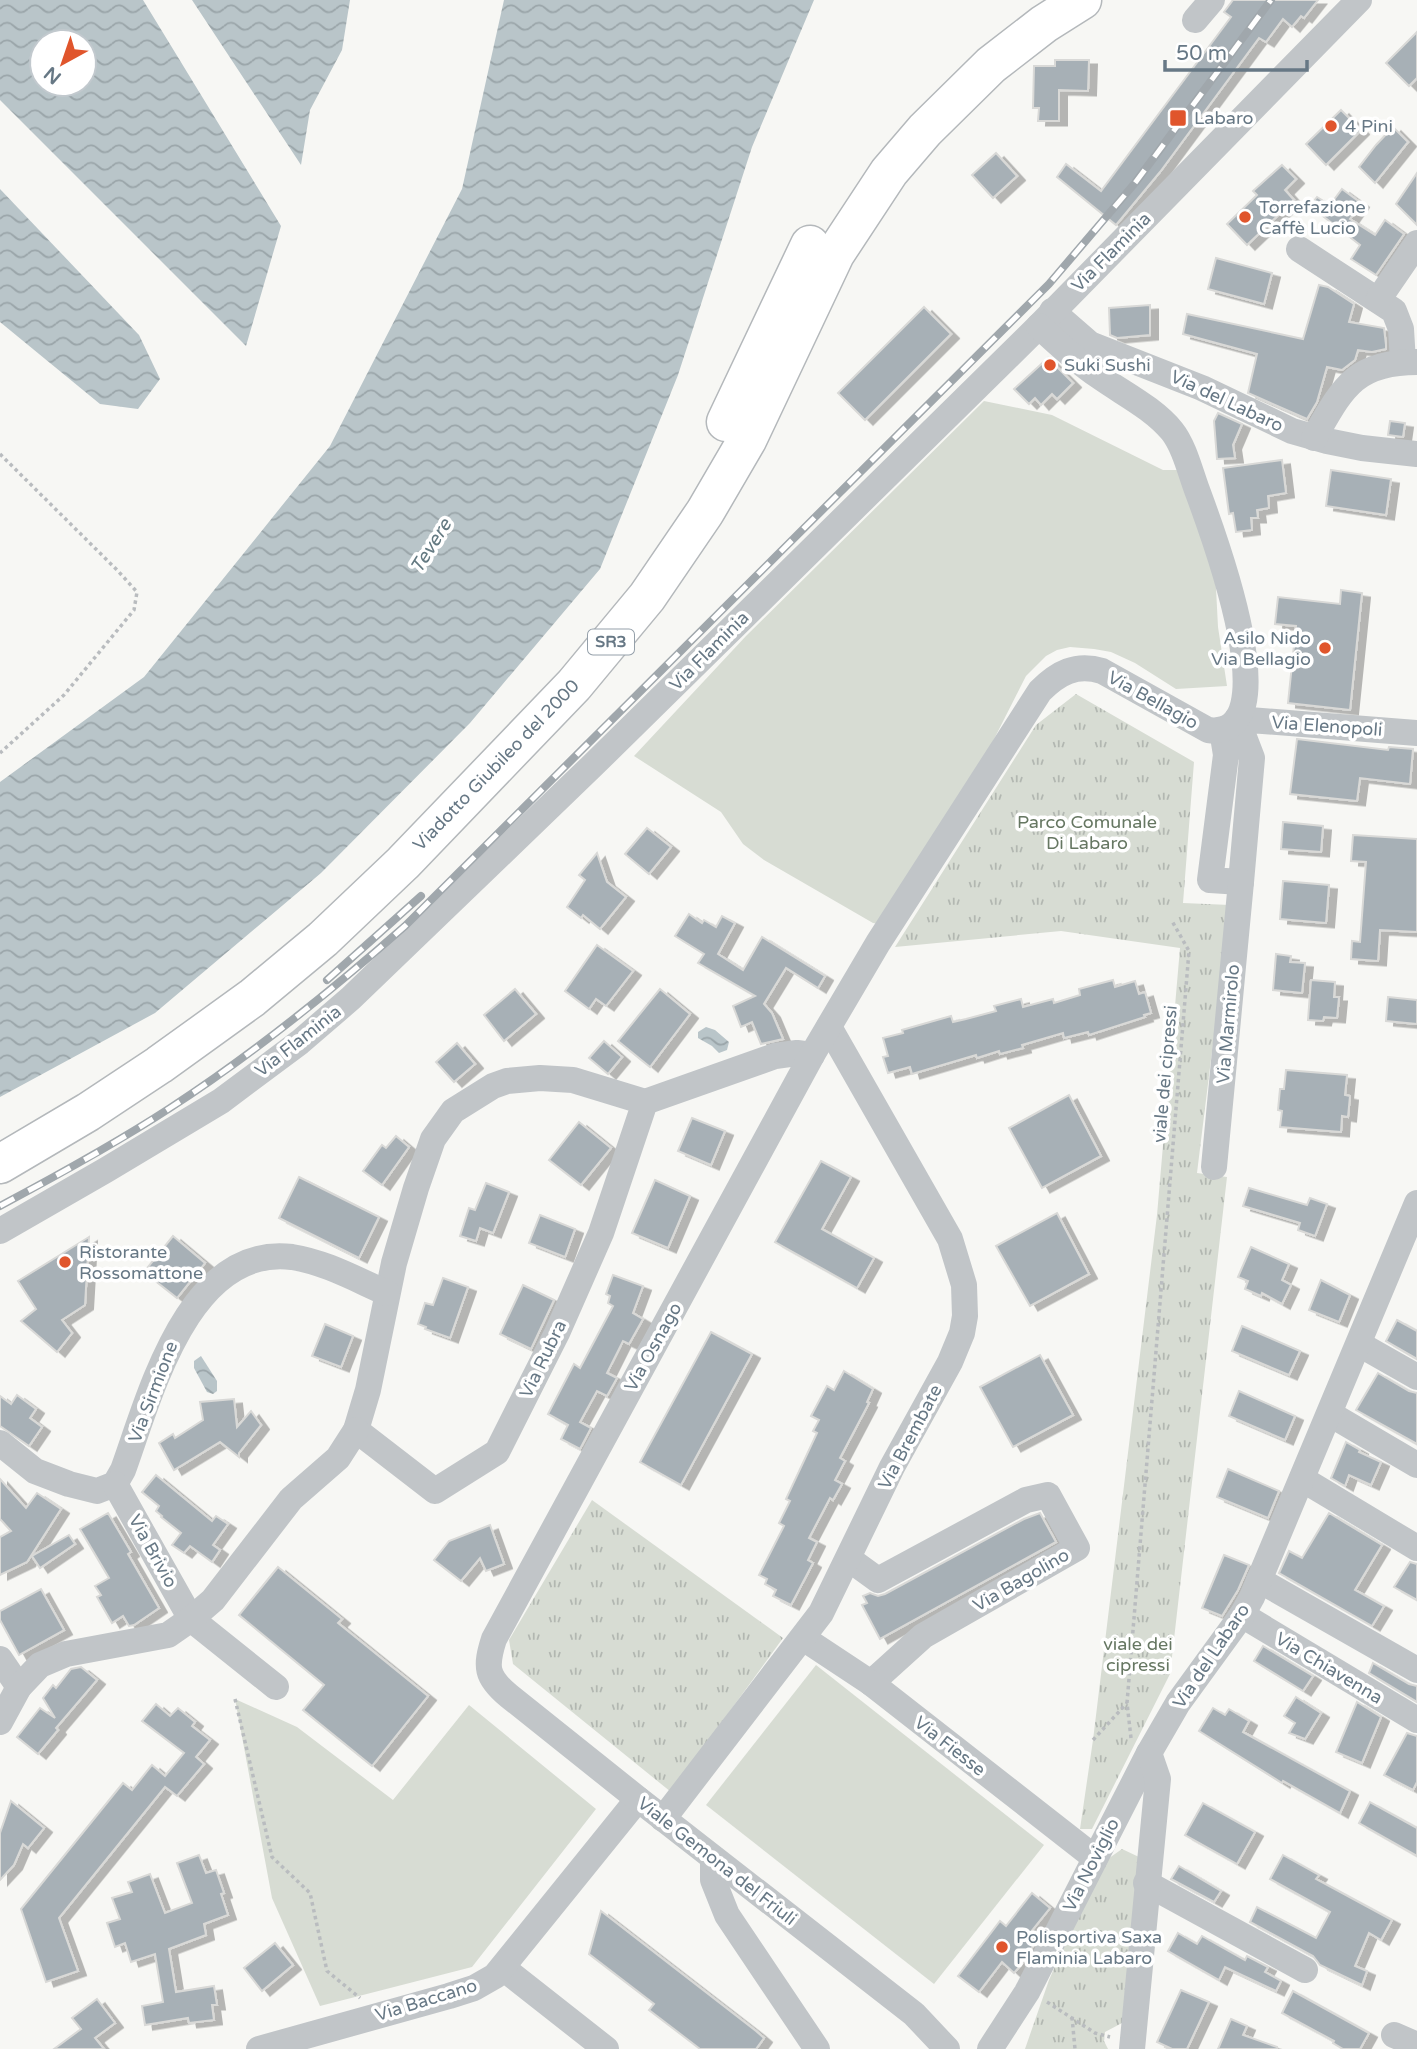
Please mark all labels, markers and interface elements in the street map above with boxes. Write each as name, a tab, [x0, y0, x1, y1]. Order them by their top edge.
north arrow	[28, 28, 98, 98]
scale bar	[1165, 28, 1307, 72]
text: 50 m	[1176, 41, 1227, 66]
text: N	[40, 62, 66, 89]
place label: Labaro	[1194, 107, 1254, 129]
marker: Labaro	[1168, 108, 1188, 128]
place label: 4 Pini	[1345, 115, 1393, 137]
marker: 4 Pini	[1323, 118, 1339, 134]
place label: Torrefazione Caffè Lucio	[1259, 196, 1366, 239]
street label: Via Flaminia	[1067, 208, 1155, 296]
marker: Torrefazione Caffè Lucio	[1237, 209, 1253, 225]
place label: Suki Sushi	[1064, 354, 1151, 376]
marker: Suki Sushi	[1042, 357, 1058, 373]
street label: Via del Labaro	[1167, 365, 1287, 437]
water label: Tevere	[406, 514, 457, 577]
street label: Via Flaminia	[665, 607, 753, 695]
place label: Asilo Nido Via Bellagio	[1211, 627, 1311, 670]
road number: SR3	[588, 629, 634, 654]
marker: Asilo Nido Via Bellagio	[1317, 640, 1333, 656]
street label: Via Bellagio	[1104, 666, 1202, 734]
street label: Viadotto Giubileo del 2000	[408, 675, 584, 855]
street label: Via Elenopoli	[1271, 711, 1383, 741]
park label: Parco Comunale Di Labaro	[1017, 811, 1157, 854]
street label: Via Marmirolo	[1212, 963, 1244, 1085]
street label: Via Flaminia	[250, 1000, 346, 1082]
street label: viale dei cipressi	[1148, 1004, 1182, 1144]
place label: Ristorante Rossomattone	[79, 1241, 203, 1284]
marker: Ristorante Rossomattone	[57, 1254, 73, 1270]
street label: Via Osnago	[620, 1299, 686, 1395]
street label: Via Rubra	[515, 1317, 571, 1401]
street label: Via Sirmione	[124, 1338, 182, 1446]
street label: Via Brembate	[873, 1381, 947, 1493]
street label: Via Brivio	[124, 1511, 182, 1591]
street label: Via Bagolino	[969, 1544, 1073, 1616]
street label: Via del Labaro	[1168, 1599, 1254, 1713]
street label: Via Chiavenna	[1271, 1627, 1387, 1709]
park label: viale dei cipressi	[1103, 1633, 1173, 1676]
street label: Via Fiesse	[910, 1711, 990, 1781]
street label: Viale Gemona del Friuli	[633, 1792, 801, 1930]
street label: Via Noviglio	[1058, 1815, 1124, 1915]
place label: Polisportiva Saxa Flaminia Labaro	[1016, 1926, 1162, 1969]
marker: Polisportiva Saxa Flaminia Labaro	[994, 1939, 1010, 1955]
street label: Via Baccano	[372, 1974, 480, 2026]

